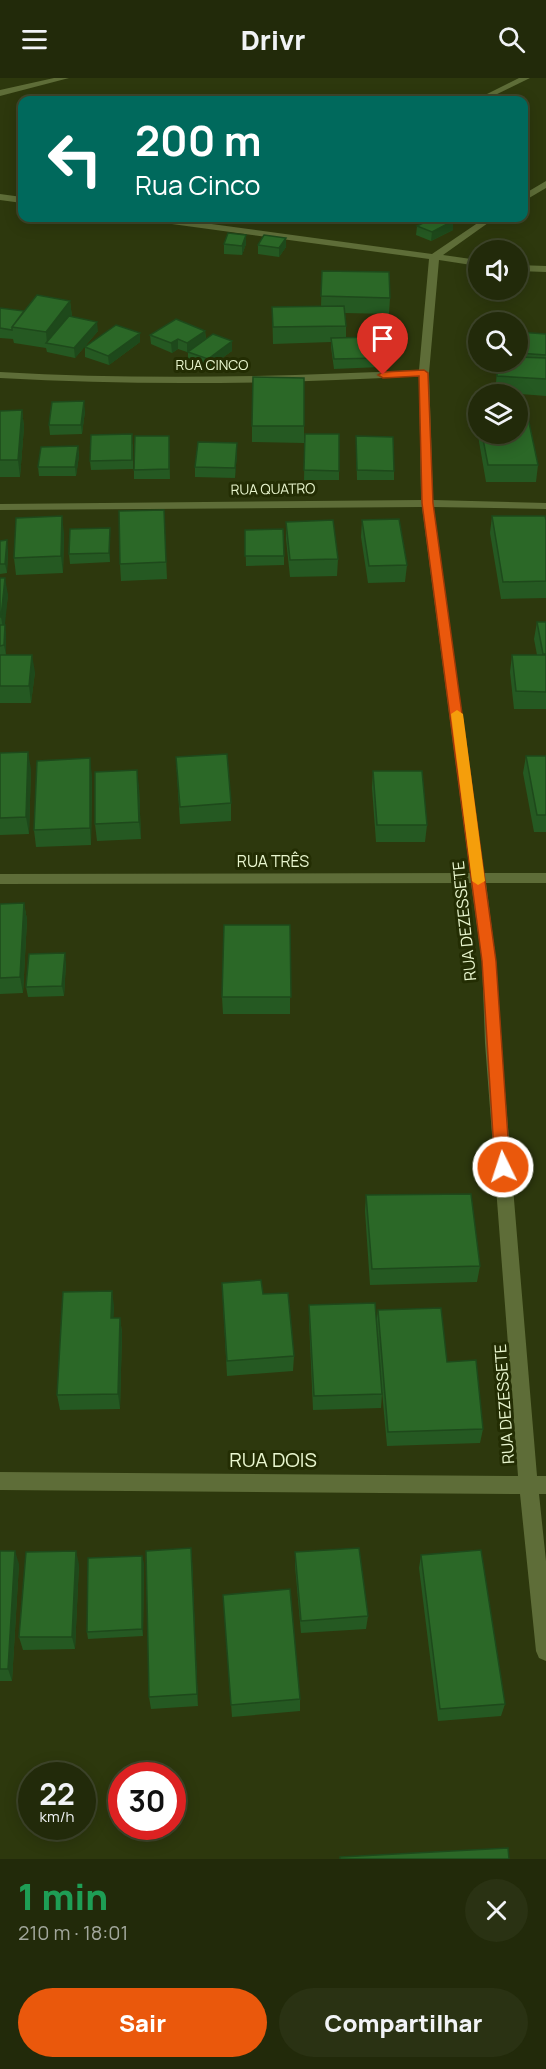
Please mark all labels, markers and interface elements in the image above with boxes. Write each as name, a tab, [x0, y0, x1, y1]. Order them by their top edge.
text: Drivr	[241, 21, 305, 58]
icon: menu	[18, 23, 51, 56]
icon: search	[495, 23, 528, 56]
text: 200 m	[135, 111, 261, 169]
icon: left	[36, 120, 114, 198]
text: Rua Cinco	[135, 166, 261, 203]
map controls	[468, 240, 528, 444]
button: sound	[468, 240, 528, 300]
button: search	[468, 312, 528, 372]
pin	[357, 313, 408, 375]
icon: arrive	[366, 322, 399, 355]
street label: RUA CINCO	[176, 355, 248, 374]
button: layers	[468, 384, 528, 444]
street label: RUA QUATRO	[230, 478, 316, 499]
street label: RUA TRÊS	[237, 850, 309, 872]
street label: RUA DEZESSETE	[447, 860, 481, 982]
position arrow	[471, 1135, 535, 1199]
street label: RUA DEZESSETE	[489, 1343, 519, 1465]
street label: RUA DOIS	[229, 1446, 317, 1473]
speed limit sign: 30	[108, 1762, 186, 1840]
text: 22	[39, 1773, 75, 1814]
text: km/h	[40, 1806, 74, 1827]
text: 1 min	[18, 1872, 108, 1921]
button: close	[465, 1879, 528, 1942]
text: 210 m · 18:01	[18, 1919, 128, 1946]
button: Sair	[18, 1988, 267, 2057]
button: Compartilhar	[279, 1988, 528, 2057]

